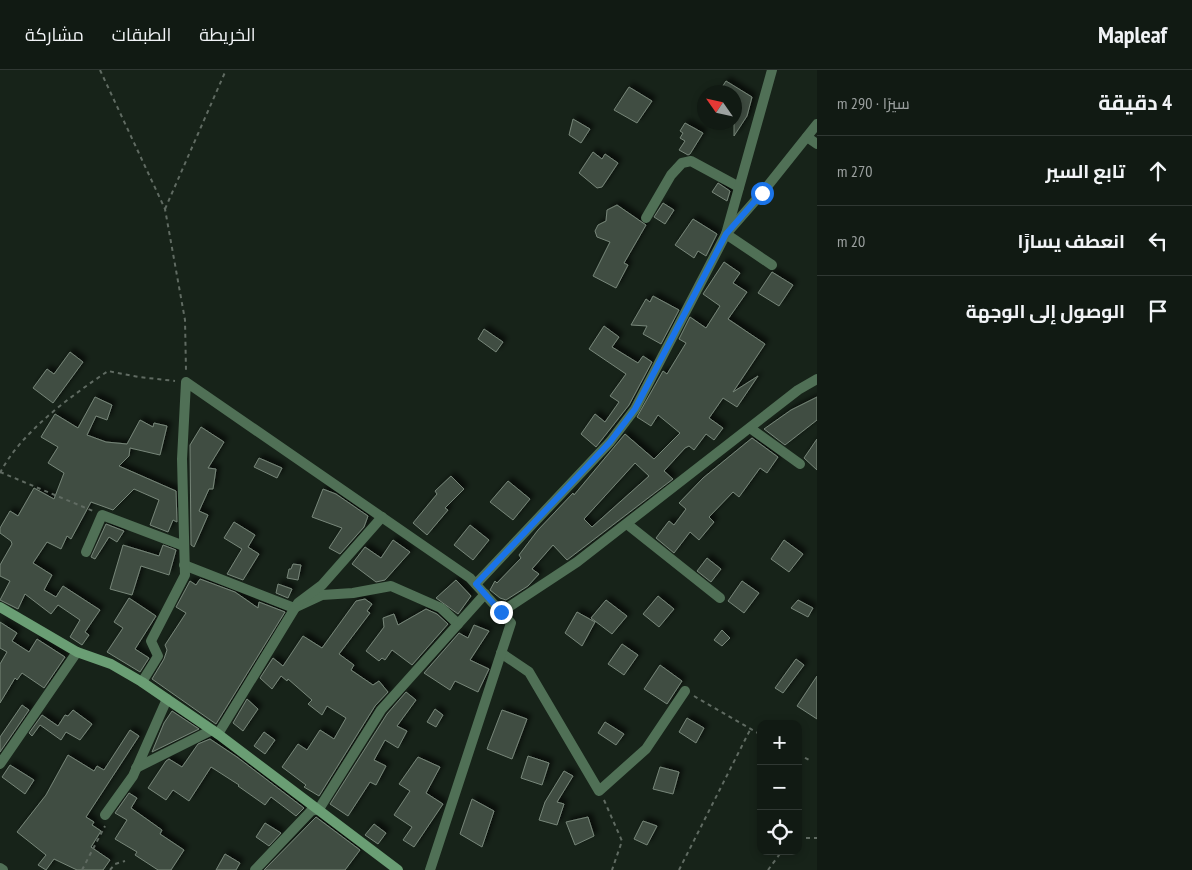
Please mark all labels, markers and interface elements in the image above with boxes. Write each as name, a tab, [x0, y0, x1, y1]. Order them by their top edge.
text: Mapleaf	[1098, 19, 1167, 50]
text: مشاركة	[25, 23, 84, 46]
text: الطبقات	[112, 23, 171, 46]
text: الخريطة	[199, 23, 256, 46]
north arrow	[697, 85, 742, 130]
text: 4 دقيقة	[1098, 89, 1172, 116]
text: سيرًا · 290 m	[837, 93, 910, 113]
icon: ahead	[1144, 157, 1172, 185]
text: تابع السير	[1046, 159, 1125, 183]
text: 270 m	[837, 161, 872, 181]
route start	[751, 182, 774, 205]
icon: left	[1144, 227, 1172, 255]
text: انعطف يسارًا	[1017, 229, 1125, 253]
text: 20 m	[837, 231, 865, 251]
icon: arrive	[1144, 297, 1172, 325]
text: الوصول إلى الوجهة	[966, 299, 1125, 323]
route end	[490, 601, 513, 624]
map controls	[757, 720, 802, 855]
button: +	[757, 720, 802, 765]
button: −	[757, 765, 802, 810]
button: locate	[757, 810, 802, 855]

